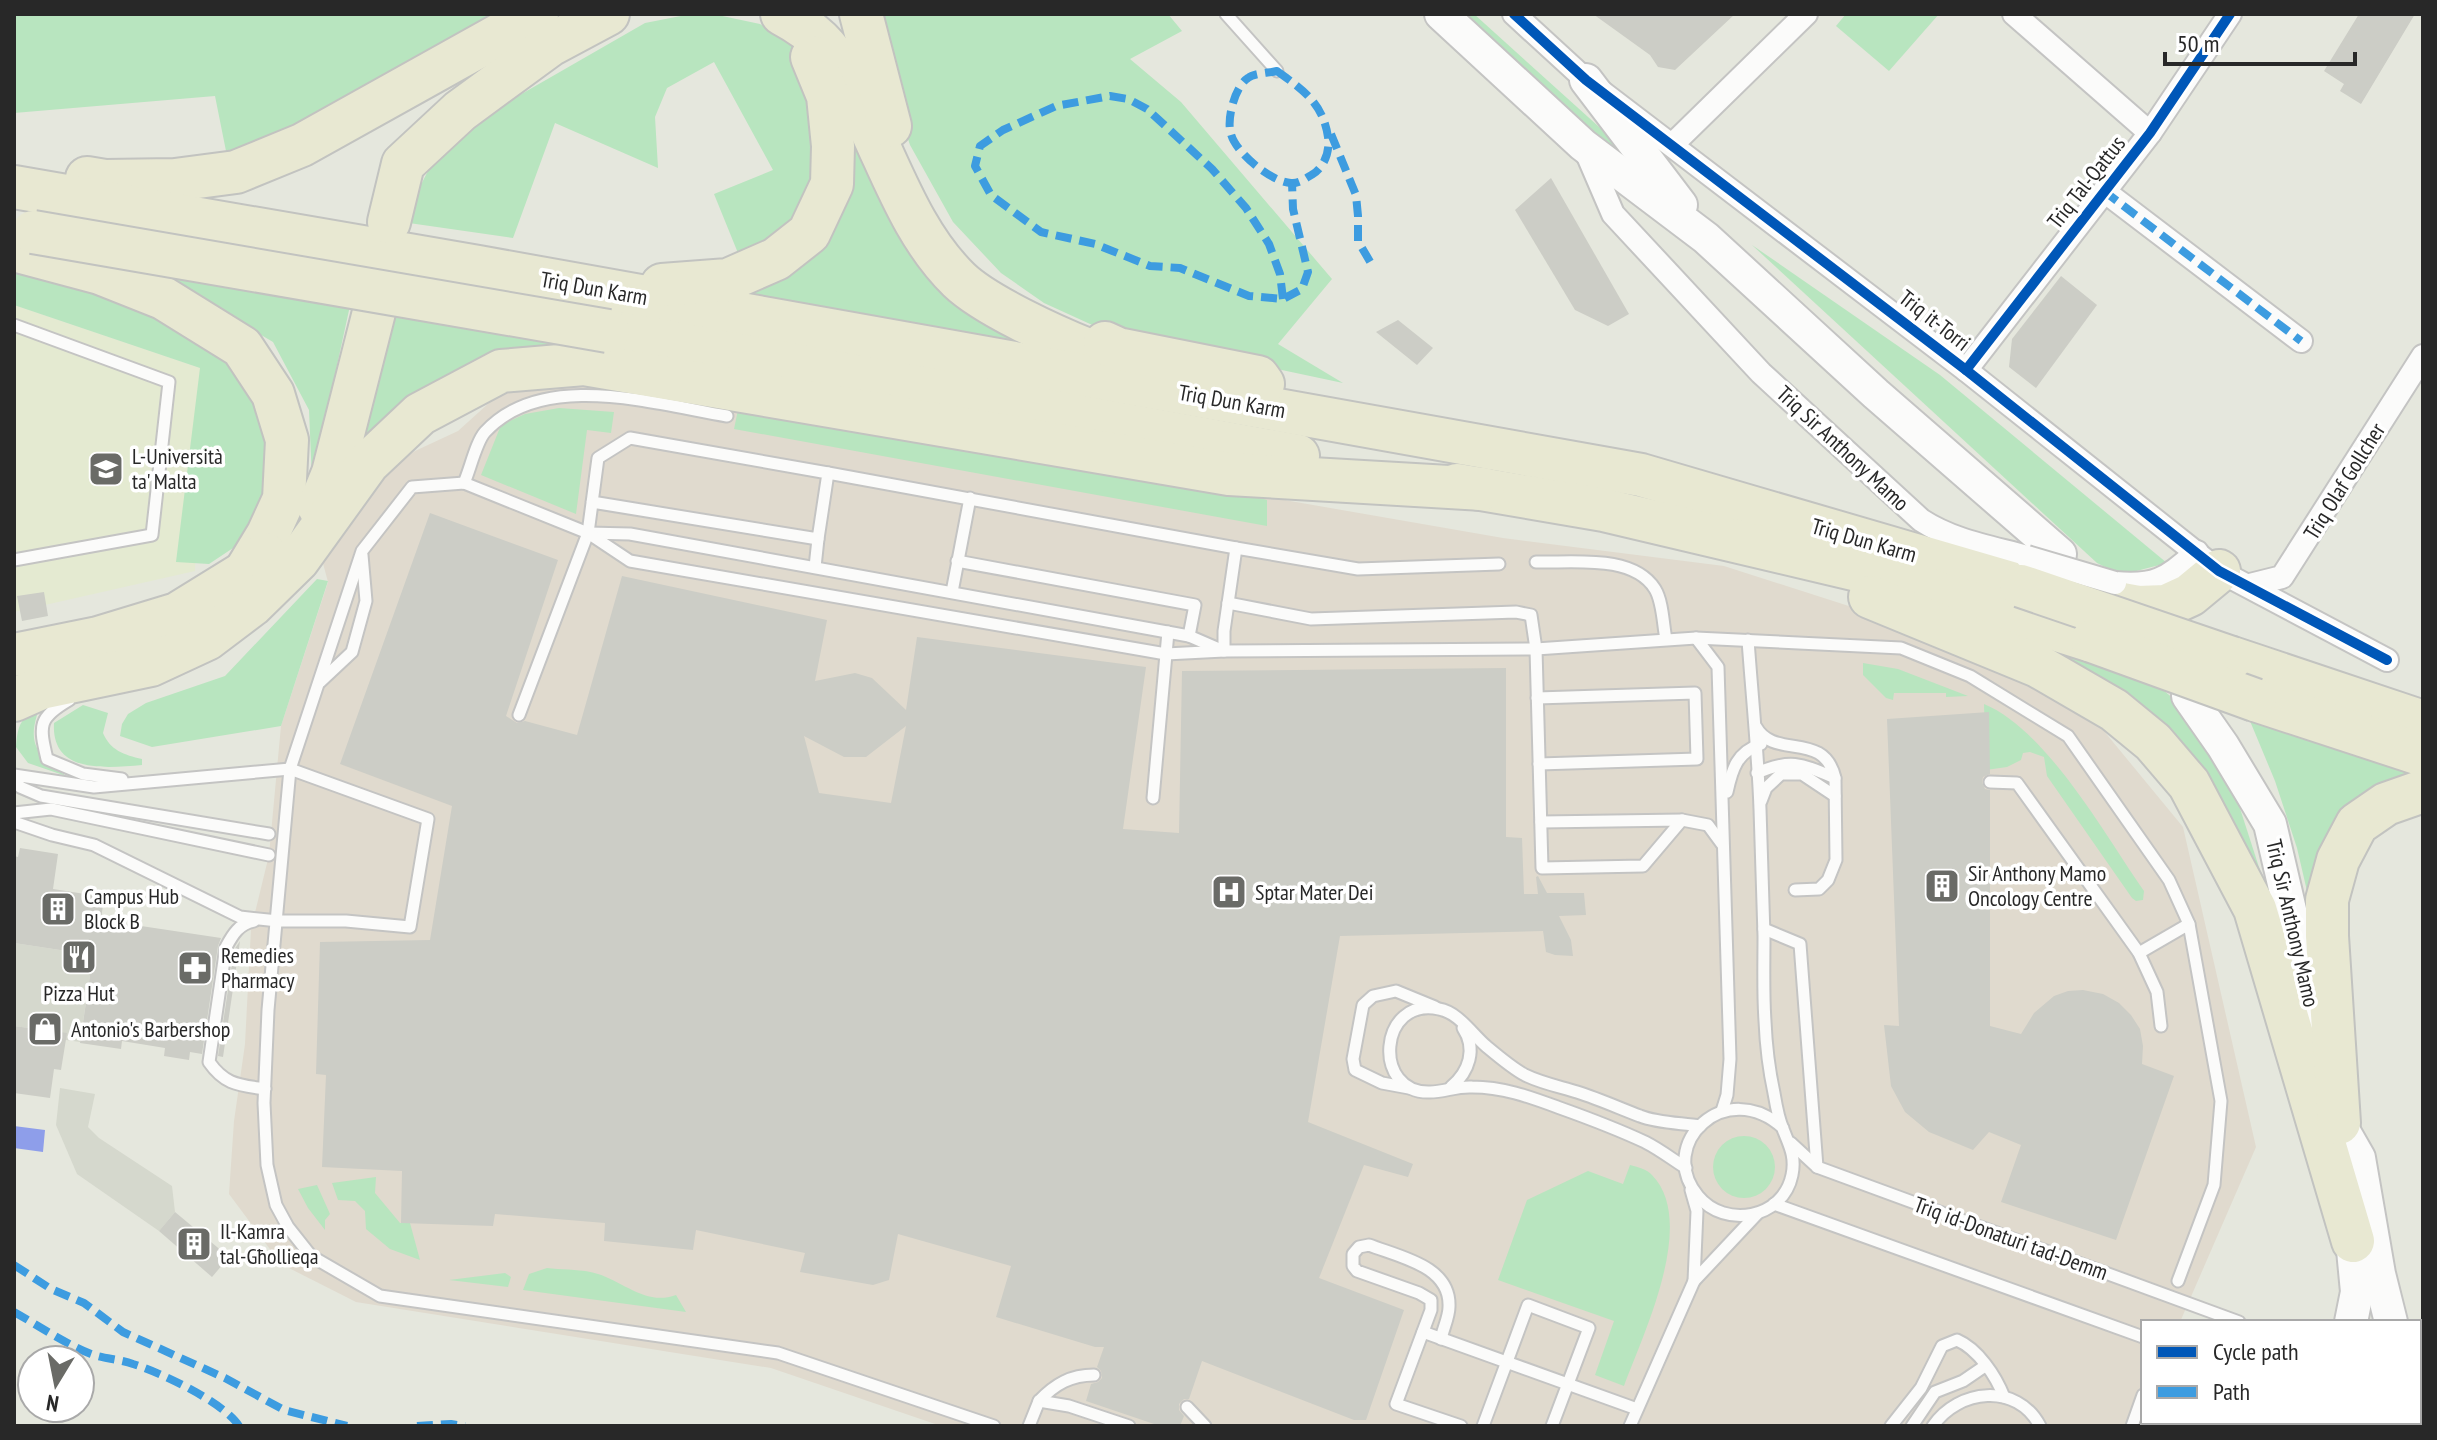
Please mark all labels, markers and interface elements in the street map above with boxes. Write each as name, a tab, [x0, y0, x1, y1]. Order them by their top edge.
scale bar	[2165, 16, 2355, 66]
text: 50 m	[2177, 28, 2219, 59]
street label: Triq Tal-Qattus	[2041, 130, 2131, 234]
street label: Triq Dun Karm	[538, 265, 650, 311]
street label: Triq it-Torri	[1894, 283, 1976, 357]
street label: Triq Dun Karm	[1176, 378, 1288, 424]
street label: Triq Sir Anthony Mamo	[1771, 379, 1915, 517]
street label: Triq Olaf Gollcher	[2297, 417, 2391, 545]
place label: L-Università ta' Malta	[132, 442, 223, 495]
school or university icon: L-Università ta' Malta	[87, 450, 125, 488]
street label: Triq Dun Karm	[1808, 512, 1920, 568]
street label: Triq Sir Anthony Mamo	[2260, 836, 2326, 1010]
place label: Sir Anthony Mamo Oncology Centre	[1968, 859, 2106, 912]
building icon: Sir Anthony Mamo Oncology Centre	[1923, 867, 1961, 905]
hospital icon: Sptar Mater Dei	[1210, 873, 1248, 911]
place label: Sptar Mater Dei	[1255, 878, 1373, 906]
place label: Campus Hub Block B	[84, 882, 179, 935]
building icon: Campus Hub Block B	[39, 890, 77, 928]
restaurant icon: Pizza Hut	[60, 938, 98, 976]
place label: Remedies Pharmacy	[221, 941, 295, 994]
pharmacy icon: Remedies Pharmacy	[176, 949, 214, 987]
place label: Pizza Hut	[43, 979, 115, 1007]
shop icon: Antonio's Barbershop	[26, 1010, 64, 1048]
place label: Antonio's Barbershop	[71, 1015, 230, 1043]
street label: Triq id-Donaturi tad-Demm	[1910, 1190, 2112, 1286]
place label: Il-Kamra tal-Għollieqa	[220, 1217, 319, 1270]
building icon: Il-Kamra tal-Għollieqa	[175, 1225, 213, 1263]
legend	[2141, 1320, 2421, 1424]
text: Cycle path	[2213, 1336, 2299, 1367]
north arrow	[16, 1344, 96, 1424]
text: Path	[2213, 1376, 2250, 1407]
text: N	[44, 1389, 61, 1419]

